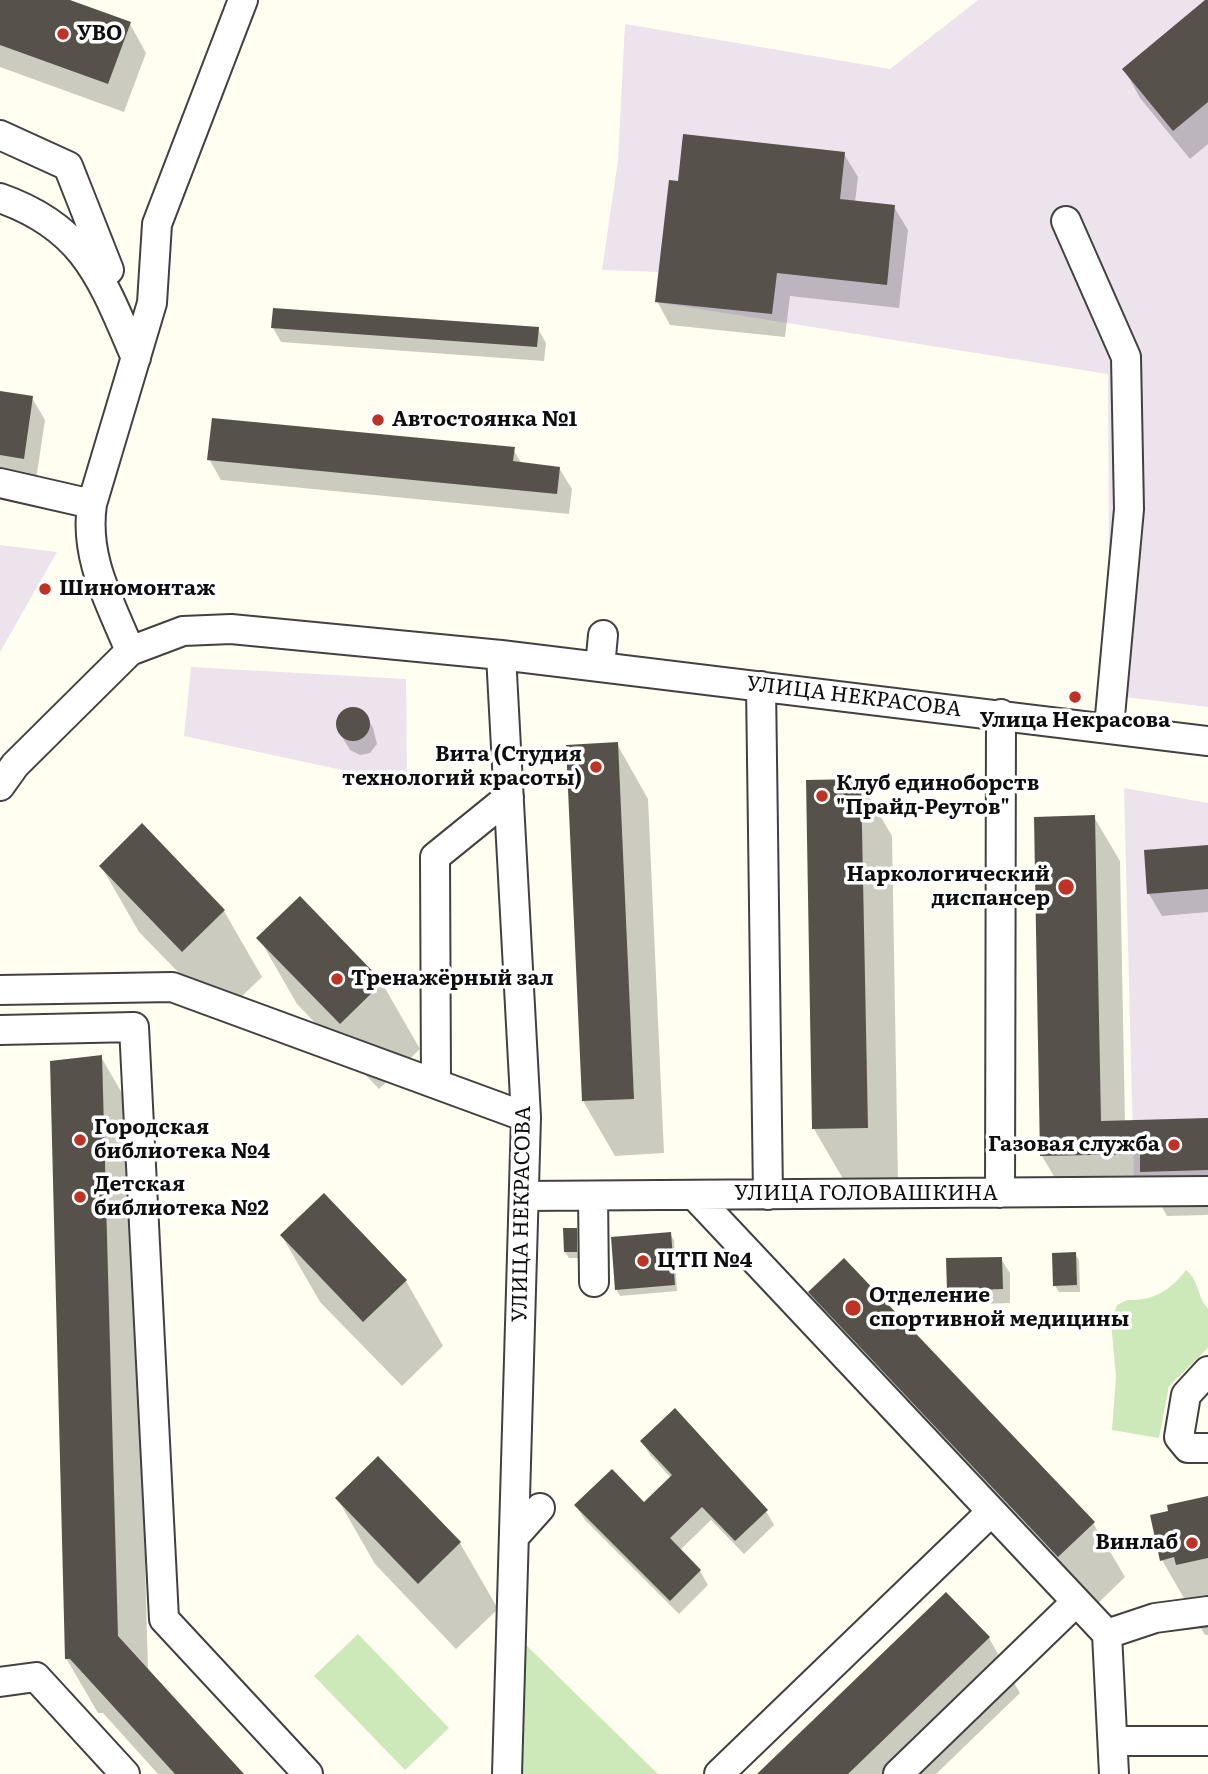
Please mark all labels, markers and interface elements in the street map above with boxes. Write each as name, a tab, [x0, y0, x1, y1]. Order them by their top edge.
place label: УВО	[77, 21, 122, 47]
marker: УВО	[55, 26, 71, 42]
place label: Автостоянка №1	[392, 407, 577, 433]
marker: Автостоянка №1	[370, 412, 386, 428]
place label: Шиномонтаж	[59, 576, 216, 602]
marker: Шиномонтаж	[37, 581, 53, 597]
street label: УЛИЦА НЕКРАСОВА	[745, 671, 963, 723]
marker: Улица Некрасова	[1067, 689, 1083, 705]
place label: Улица Некрасова	[980, 708, 1170, 734]
place label: Вита (Студия технологий красоты)	[342, 742, 582, 792]
marker: Вита (Студия технологий красоты)	[588, 759, 604, 775]
place label: Клуб единоборств "Прайд-Реутов"	[836, 771, 1039, 821]
marker: Клуб единоборств "Прайд-Реутов"	[814, 788, 830, 804]
place label: Наркологический диспансер	[847, 862, 1050, 912]
marker: Наркологический диспансер	[1056, 877, 1076, 897]
place label: Тренажёрный зал	[351, 966, 554, 992]
marker: Тренажёрный зал	[329, 971, 345, 987]
street label: УЛИЦА НЕКРАСОВА	[508, 1106, 536, 1322]
place label: Городская библиотека №4	[94, 1115, 270, 1165]
marker: Городская библиотека №4	[72, 1132, 88, 1148]
place label: Газовая служба	[988, 1132, 1160, 1158]
marker: Газовая служба	[1166, 1137, 1182, 1153]
place label: Детская библиотека №2	[94, 1172, 269, 1222]
street label: УЛИЦА ГОЛОВАШКИНА	[734, 1181, 998, 1207]
marker: Детская библиотека №2	[72, 1189, 88, 1205]
place label: ЦТП №4	[657, 1248, 752, 1274]
marker: ЦТП №4	[635, 1253, 651, 1269]
place label: Отделение спортивной медицины	[869, 1283, 1129, 1333]
marker: Отделение спортивной медицины	[843, 1298, 863, 1318]
place label: Винлаб	[1095, 1530, 1178, 1556]
marker: Винлаб	[1184, 1535, 1200, 1551]

